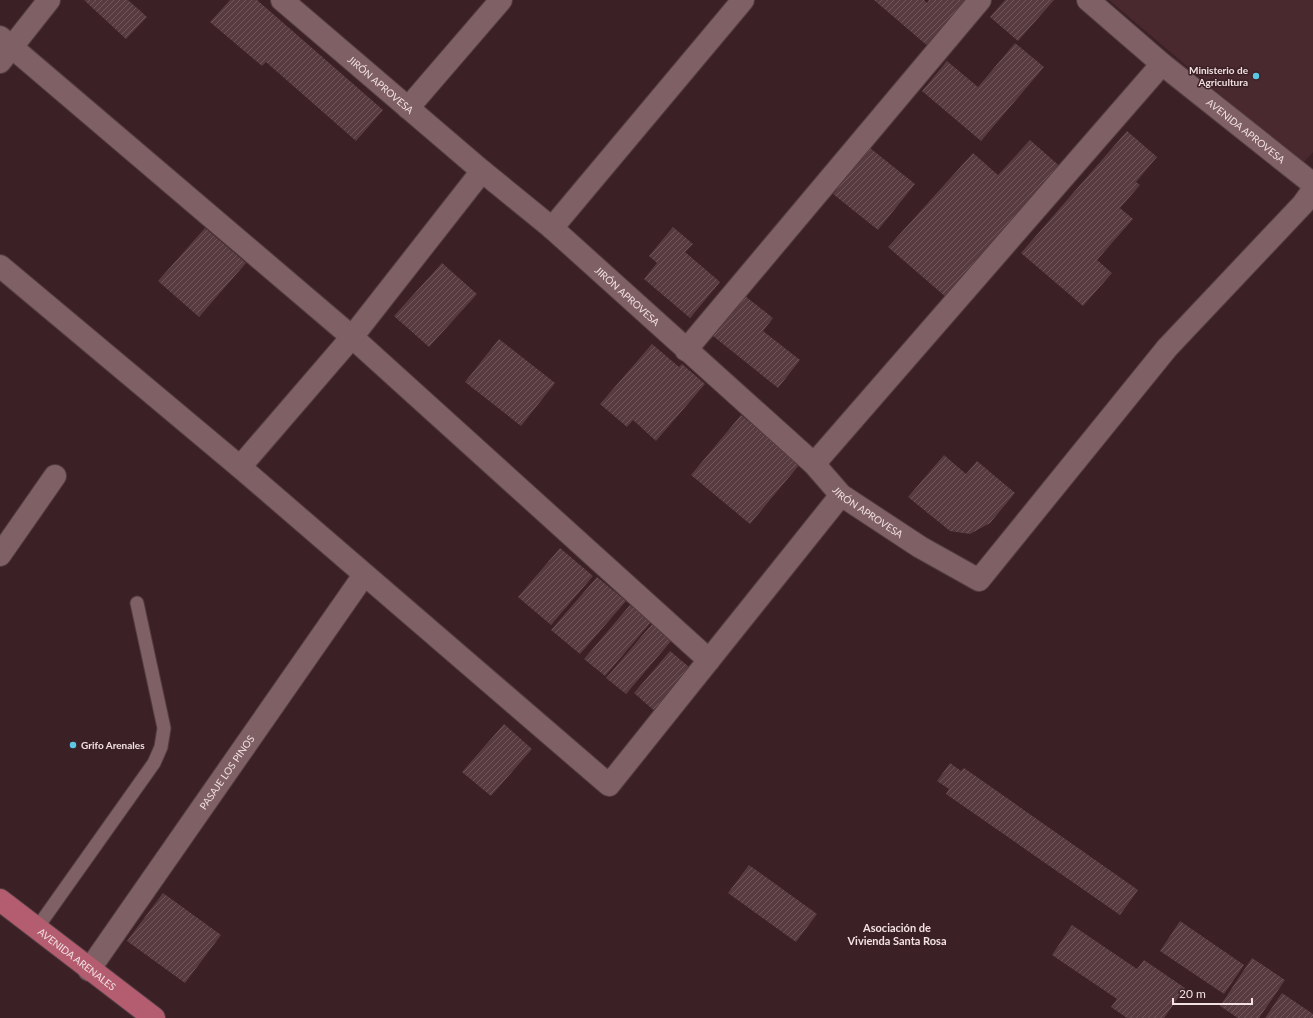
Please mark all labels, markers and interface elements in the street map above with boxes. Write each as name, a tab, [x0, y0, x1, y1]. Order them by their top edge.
street label: JIRÓN APROVESA	[346, 53, 416, 116]
place label: Ministerio de Agricultura	[1189, 64, 1249, 88]
marker: Ministerio de Agricultura	[1251, 71, 1261, 81]
street label: AVENIDA APROVESA	[1204, 96, 1288, 166]
street label: JIRÓN APROVESA	[593, 264, 662, 328]
street label: JIRÓN APROVESA	[830, 484, 906, 540]
street label: PASAJE LOS PINOS	[197, 733, 257, 812]
place label: Grifo Arenales	[81, 739, 145, 751]
marker: Grifo Arenales	[68, 740, 78, 750]
district label: Asociación de Vivienda Santa Rosa	[846, 921, 947, 947]
street label: AVENIDA ARENALES	[36, 925, 118, 993]
scale bar	[1173, 980, 1252, 1006]
text: 20 m	[1179, 986, 1206, 1001]

